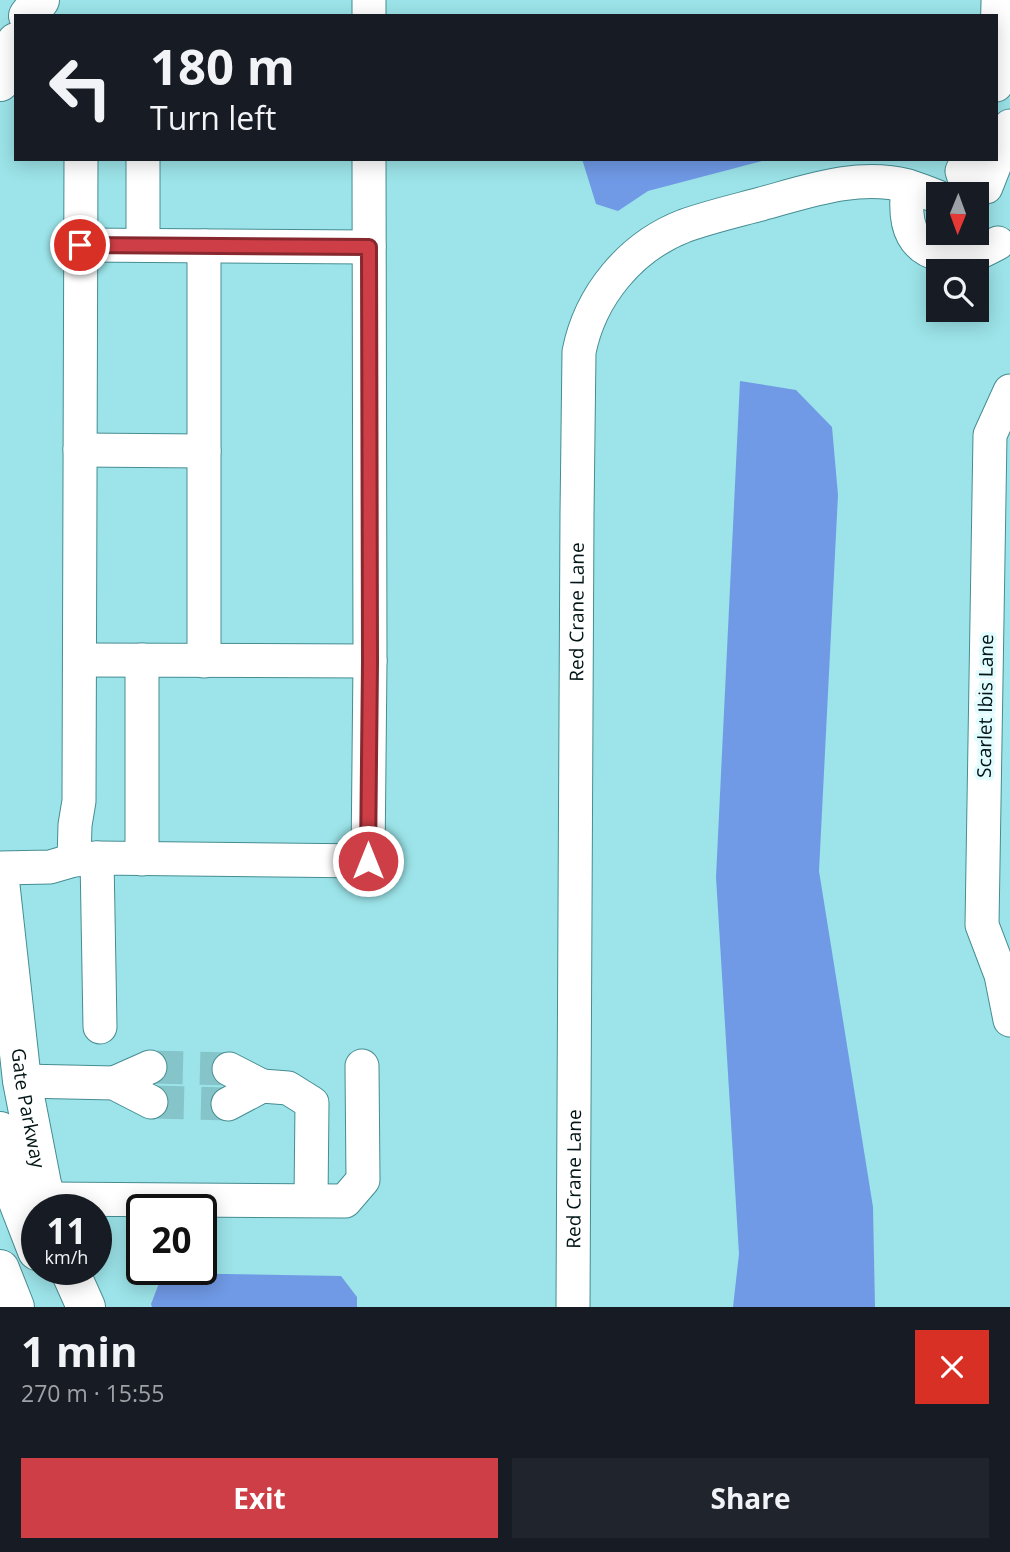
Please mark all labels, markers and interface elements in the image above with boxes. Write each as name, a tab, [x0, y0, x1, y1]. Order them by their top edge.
text: 180 m	[150, 33, 295, 99]
icon: left	[35, 42, 126, 133]
text: Turn left	[150, 96, 276, 139]
north arrow	[926, 182, 989, 245]
map controls	[926, 182, 989, 322]
pin	[50, 215, 110, 275]
icon: arrive	[61, 226, 99, 264]
button: search	[926, 259, 989, 322]
street label: Red Crane Lane	[563, 542, 590, 682]
street label: Scarlet Ibis Lane	[971, 634, 999, 778]
position arrow	[331, 824, 405, 898]
street label: Gate Parkway	[5, 1047, 52, 1171]
street label: Red Crane Lane	[560, 1109, 587, 1249]
speed limit sign: 20	[126, 1194, 217, 1285]
text: 11	[46, 1207, 87, 1254]
text: km/h	[45, 1245, 88, 1269]
text: 1 min	[21, 1322, 138, 1379]
button: close	[915, 1330, 989, 1404]
text: 270 m · 15:55	[21, 1377, 164, 1409]
button: Exit	[21, 1458, 498, 1538]
button: Share	[512, 1458, 989, 1538]

